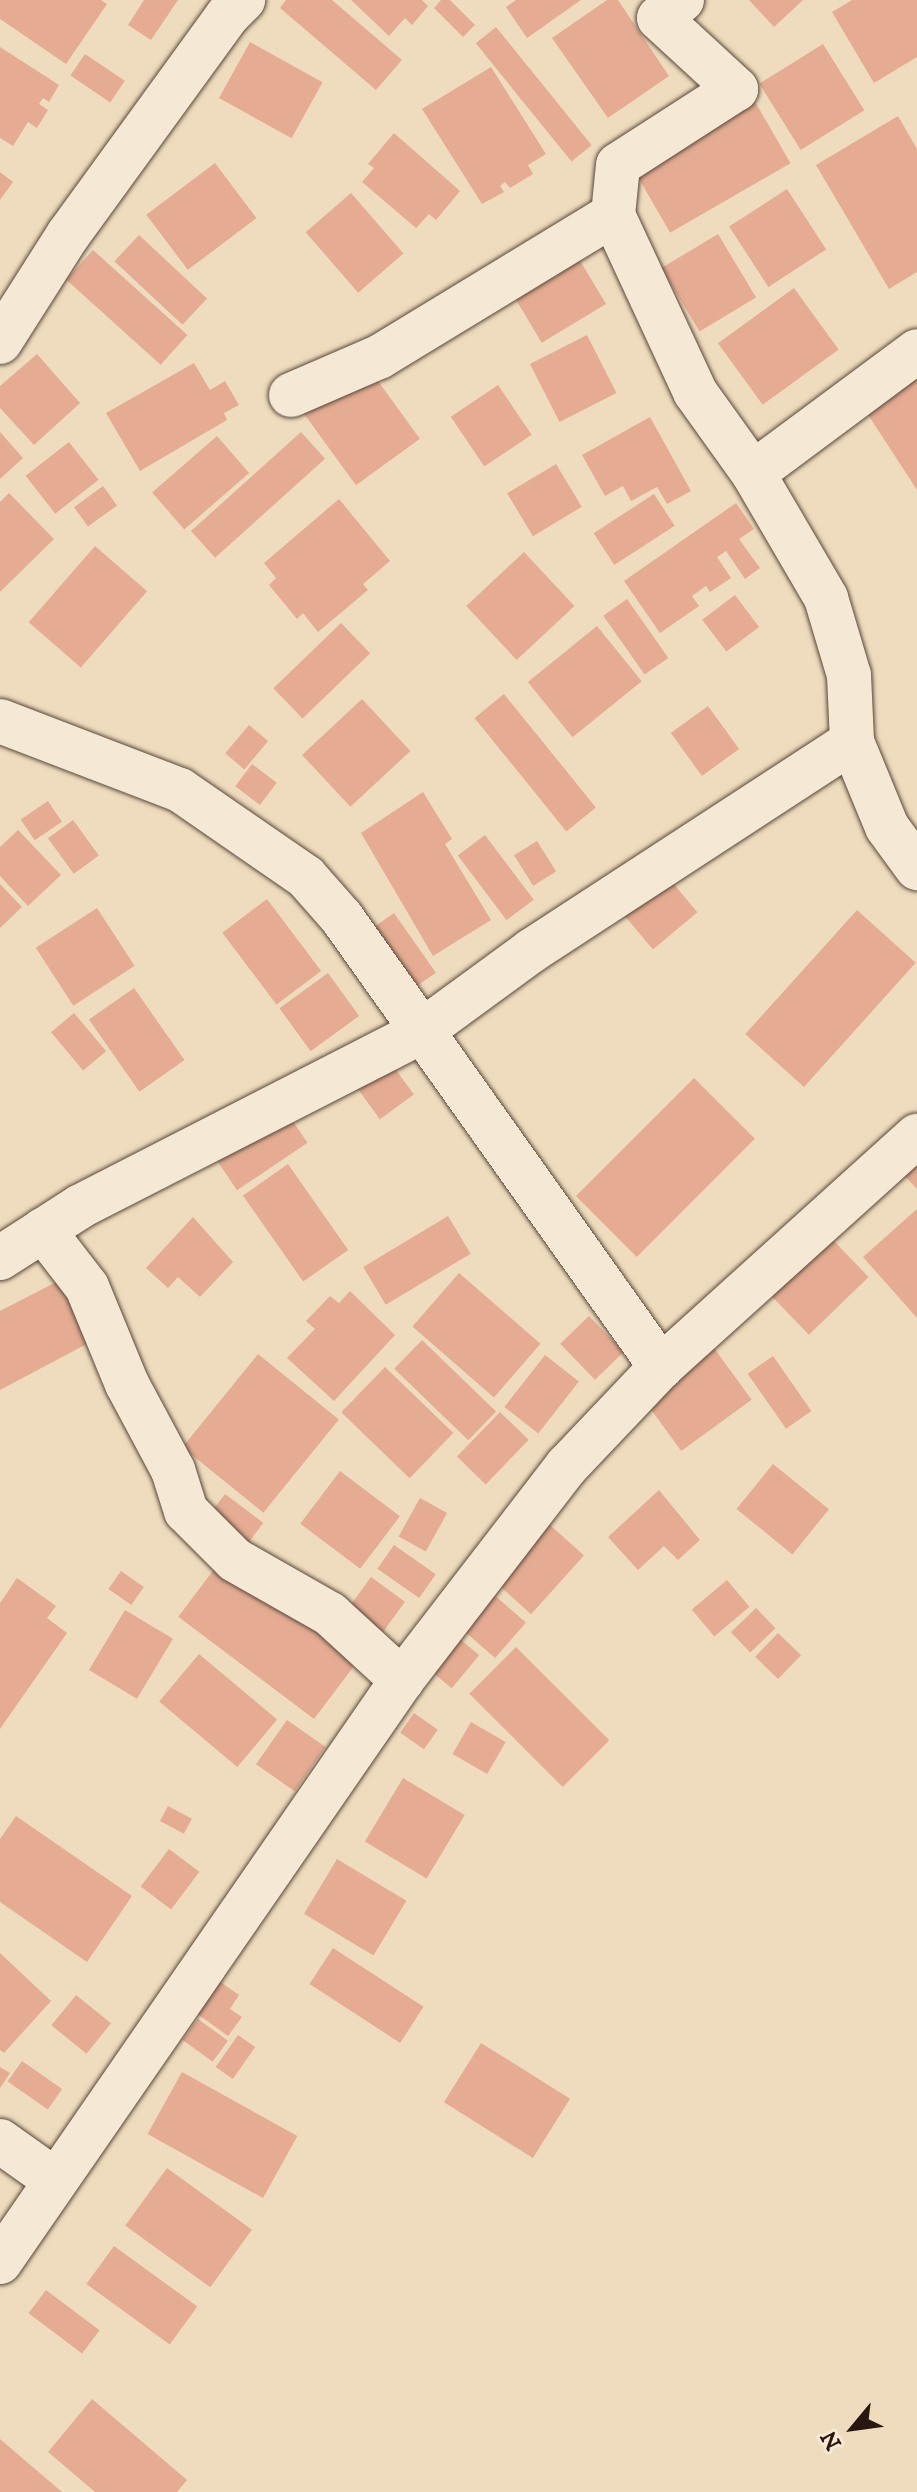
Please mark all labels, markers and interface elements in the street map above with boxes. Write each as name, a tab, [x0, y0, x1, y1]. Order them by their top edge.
north arrow	[813, 2388, 893, 2468]
text: N	[815, 2425, 848, 2454]

